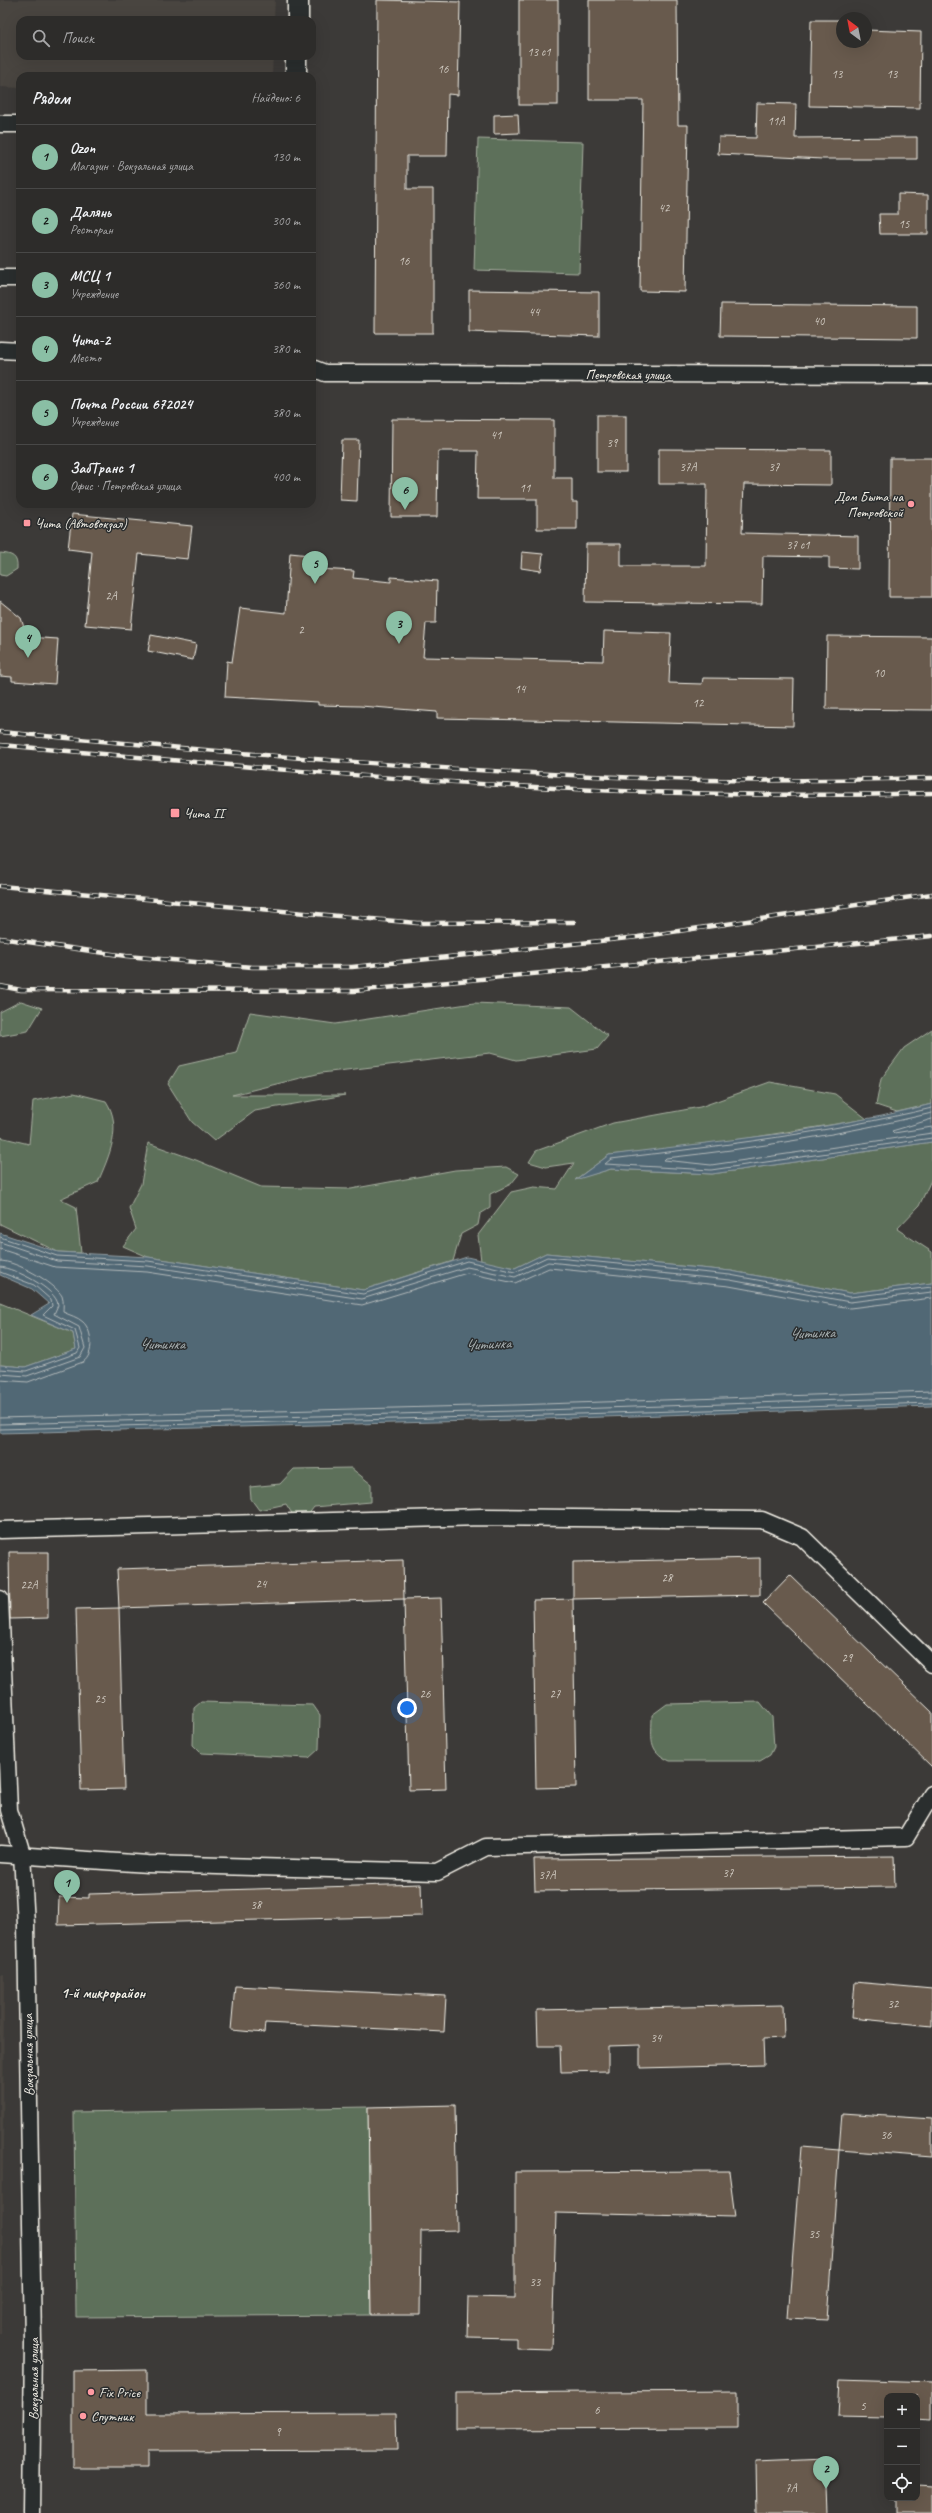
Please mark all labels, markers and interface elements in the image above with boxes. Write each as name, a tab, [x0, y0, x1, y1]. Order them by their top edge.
north arrow	[836, 12, 872, 48]
search box	[16, 16, 316, 60]
icon: search	[30, 27, 52, 49]
text: Поиск	[62, 29, 94, 48]
house number: 13 с1	[527, 44, 551, 60]
house number: 16	[438, 61, 449, 77]
house number: 13	[832, 66, 844, 82]
house number: 13	[887, 66, 899, 82]
text: Рядом	[32, 88, 70, 109]
text: Найдено: 6	[252, 90, 300, 106]
house number: 11А	[768, 113, 785, 129]
text: Ozon	[70, 139, 95, 158]
text: 1	[42, 149, 48, 165]
text: 130 m	[272, 149, 300, 165]
text: Магазин · Вокзальная улица	[70, 158, 193, 174]
house number: 42	[659, 200, 671, 216]
text: Далянь	[70, 203, 111, 222]
text: 2	[42, 213, 48, 229]
text: 300 m	[272, 213, 300, 229]
house number: 15	[899, 216, 910, 232]
text: Ресторан	[70, 222, 113, 238]
house number: 16	[399, 253, 410, 269]
text: МСЦ 1	[70, 267, 110, 286]
text: 3	[42, 277, 48, 293]
text: 360 m	[272, 277, 300, 293]
text: Учреждение	[70, 286, 118, 302]
house number: 44	[529, 304, 541, 320]
house number: 40	[814, 313, 826, 329]
text: Чита-2	[70, 331, 110, 350]
text: 4	[42, 341, 48, 357]
text: 380 m	[272, 341, 300, 357]
text: Место	[70, 350, 101, 366]
street label: Петровская улица	[585, 366, 671, 383]
text: Почта России 672024	[70, 395, 192, 414]
text: 5	[42, 405, 48, 421]
text: 380 m	[272, 405, 300, 421]
text: Учреждение	[70, 414, 118, 430]
house number: 41	[491, 427, 502, 443]
house number: 39	[607, 435, 619, 451]
text: ЗабТранс 1	[70, 459, 133, 478]
house number: 37А	[680, 459, 697, 475]
house number: 37	[769, 459, 780, 475]
text: 6	[42, 469, 48, 485]
text: 400 m	[272, 469, 300, 485]
pin: 6	[392, 477, 418, 510]
text: Офис · Петровская улица	[70, 478, 181, 494]
house number: 11	[520, 480, 531, 496]
place label: Дом Быта на Петровской	[834, 488, 904, 521]
marker: Дом Быта на Петровской	[906, 499, 916, 509]
place label: Чита (Автовокзал)	[35, 515, 128, 532]
marker: Чита (Автовокзал)	[22, 518, 32, 528]
house number: 37 с1	[786, 537, 810, 553]
pin: 5	[302, 551, 328, 584]
house number: 2А	[105, 588, 118, 604]
pin: 3	[386, 611, 412, 644]
house number: 2	[298, 622, 305, 638]
pin: 4	[15, 625, 41, 658]
house number: 10	[874, 665, 886, 681]
house number: 14	[515, 681, 527, 697]
house number: 12	[693, 695, 705, 711]
place label: Чита II	[184, 805, 228, 822]
marker: Чита II	[169, 807, 181, 819]
water label: Читинка	[789, 1323, 837, 1344]
water label: Читинка	[465, 1334, 513, 1355]
water label: Читинка	[139, 1335, 187, 1354]
house number: 28	[662, 1570, 674, 1586]
house number: 24	[256, 1576, 268, 1592]
house number: 22А	[21, 1577, 38, 1593]
house number: 29	[842, 1650, 854, 1666]
house number: 26	[420, 1686, 431, 1702]
house number: 27	[550, 1686, 561, 1702]
house number: 25	[95, 1691, 106, 1707]
your location	[397, 1698, 417, 1718]
house number: 37	[723, 1865, 734, 1881]
house number: 37А	[539, 1867, 556, 1883]
pin: 1	[54, 1870, 80, 1903]
house number: 38	[251, 1897, 263, 1913]
district label: 1-й микрорайон	[61, 1984, 146, 2003]
house number: 32	[888, 1996, 900, 2012]
street label: Вокзальная улица	[19, 2013, 38, 2096]
house number: 34	[651, 2030, 663, 2046]
house number: 36	[881, 2127, 892, 2143]
house number: 35	[809, 2226, 820, 2242]
house number: 33	[530, 2274, 542, 2290]
street label: Вокзальная улица	[25, 2337, 42, 2420]
place label: Fix Price	[99, 2384, 142, 2401]
marker: Fix Price	[86, 2387, 96, 2397]
map controls	[884, 2393, 920, 2501]
button: +	[884, 2393, 920, 2429]
house number: 5	[860, 2398, 866, 2414]
house number: 6	[594, 2402, 600, 2418]
place label: Спутник	[91, 2408, 135, 2425]
marker: Спутник	[78, 2411, 88, 2421]
house number: 9	[275, 2424, 282, 2440]
button: −	[884, 2429, 920, 2465]
pin: 2	[813, 2456, 839, 2489]
button: locate	[884, 2465, 920, 2501]
house number: 7А	[785, 2480, 798, 2496]

